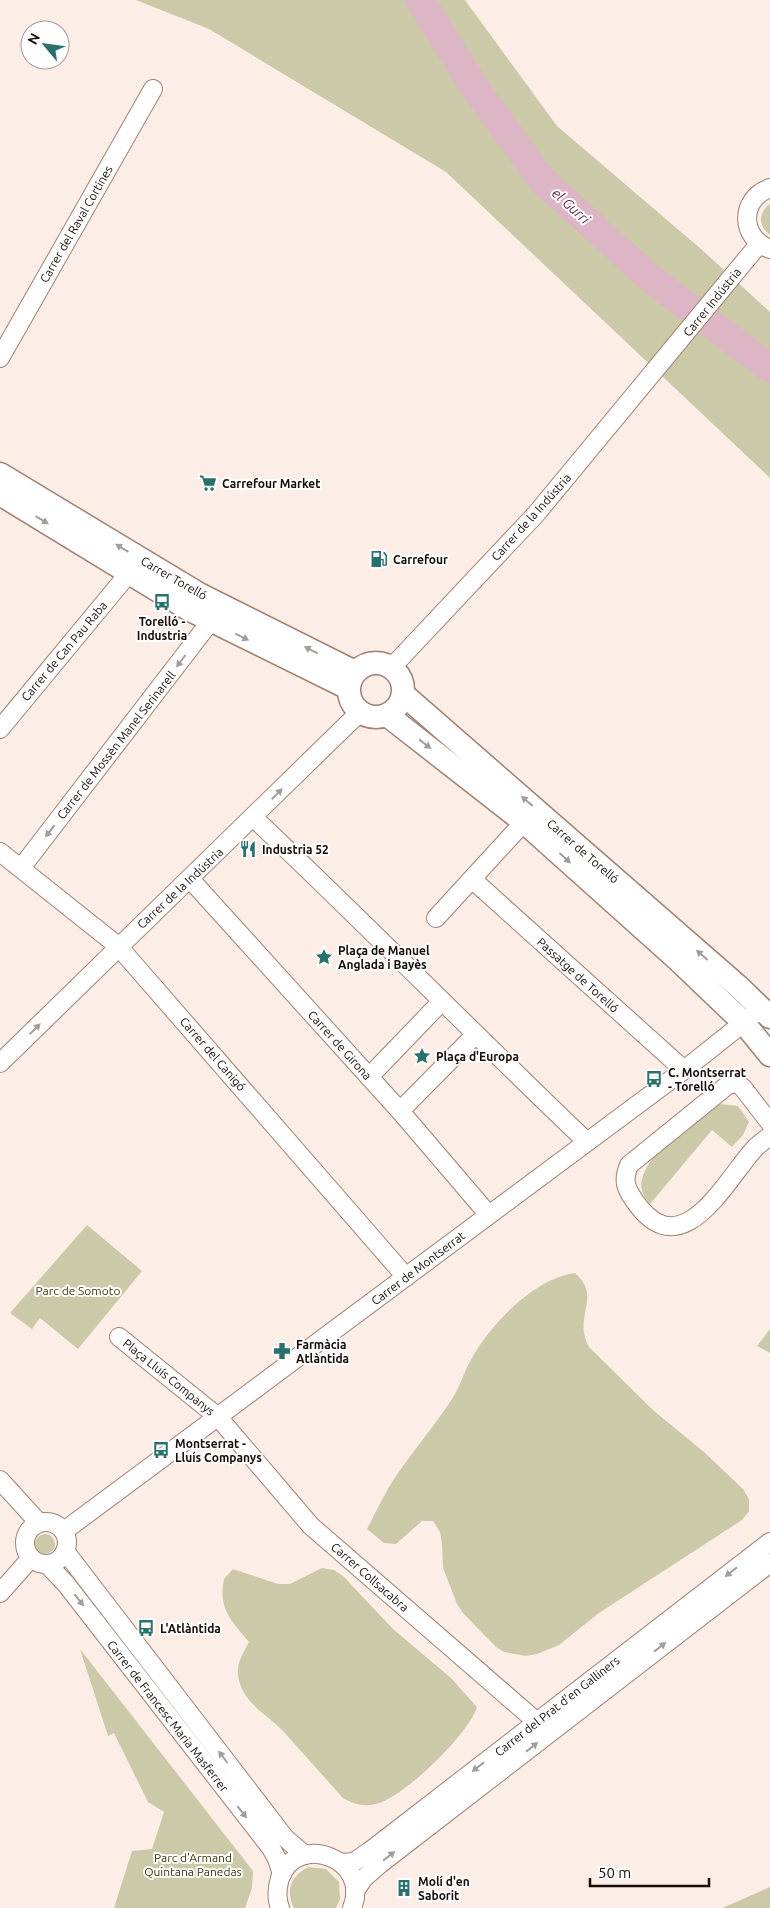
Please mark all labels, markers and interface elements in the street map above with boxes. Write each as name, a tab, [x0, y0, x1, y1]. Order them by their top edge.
north arrow	[20, 20, 70, 70]
text: N	[24, 30, 43, 47]
street label: Carrer del Raval Cortines	[37, 163, 115, 285]
water label: el Gurri	[549, 185, 594, 227]
street label: Carrer Indústria	[681, 265, 743, 339]
street label: Carrer de la Indústria	[489, 471, 573, 563]
supermarket icon: Carrefour Market	[198, 473, 218, 493]
place label: Carrefour Market	[222, 477, 320, 490]
one-way arrow	[35, 515, 48, 524]
one-way arrow	[116, 543, 129, 552]
fuel station icon: Carrefour	[369, 549, 389, 569]
place label: Carrefour	[393, 553, 448, 566]
street label: Carrer Torelló	[139, 554, 209, 602]
bus stop icon: Torelló - Industria	[152, 592, 172, 612]
street label: Carrer de Can Pau Raba	[19, 599, 109, 703]
place label: Torelló - Industria	[137, 615, 187, 642]
one-way arrow	[235, 633, 249, 641]
one-way arrow	[304, 646, 318, 654]
one-way arrow	[176, 654, 186, 668]
street label: Carrer de Mossèn Manel Serinarell	[54, 669, 178, 821]
one-way arrow	[418, 739, 431, 750]
one-way arrow	[271, 789, 283, 801]
one-way arrow	[520, 796, 533, 807]
street label: Carrer de Torelló	[545, 816, 621, 886]
one-way arrow	[45, 824, 55, 838]
restaurant icon: Industria 52	[238, 839, 258, 859]
place label: Industria 52	[262, 843, 329, 856]
street label: Carrer de la Indústria	[134, 845, 226, 931]
one-way arrow	[558, 852, 570, 864]
street label: Passatge de Torelló	[535, 935, 621, 1015]
place label: Plaça de Manuel Anglada i Bayès	[338, 944, 430, 971]
place icon: Plaça de Manuel Anglada i Bayès	[314, 947, 334, 967]
one-way arrow	[695, 949, 708, 960]
street label: Carrer de Girona	[306, 1008, 374, 1082]
street label: Carrer del Canigó	[177, 1015, 249, 1093]
one-way arrow	[28, 1023, 40, 1035]
place icon: Plaça d'Europa	[412, 1046, 432, 1066]
place label: Plaça d'Europa	[436, 1050, 519, 1065]
place label: C. Montserrat - Torelló	[668, 1066, 746, 1093]
bus stop icon: C. Montserrat - Torelló	[644, 1069, 664, 1089]
street label: Carrer de Montserrat	[369, 1228, 468, 1307]
park label: Parc de Somoto	[36, 1284, 120, 1297]
street label: Plaça Lluís Companys	[121, 1336, 217, 1418]
place label: Farmàcia Atlàntida	[296, 1338, 349, 1365]
pharmacy icon: Farmàcia Atlàntida	[272, 1341, 292, 1361]
place label: Montserrat - Lluís Companys	[175, 1437, 262, 1464]
bus stop icon: Montserrat - Lluís Companys	[151, 1440, 171, 1460]
street label: Carrer Collsacabra	[329, 1540, 411, 1614]
one-way arrow	[725, 1567, 738, 1578]
one-way arrow	[74, 1593, 84, 1607]
bus stop icon: L'Atlàntida	[136, 1618, 156, 1638]
place label: L'Atlàntida	[160, 1622, 221, 1635]
street label: Carrer de Francesc Maria Masferrer	[105, 1638, 231, 1795]
one-way arrow	[653, 1642, 667, 1652]
street label: Carrer del Prat d'en Galliners	[492, 1653, 622, 1759]
one-way arrow	[525, 1741, 538, 1752]
one-way arrow	[218, 1750, 228, 1764]
one-way arrow	[472, 1762, 485, 1773]
one-way arrow	[237, 1805, 248, 1818]
park label: Parc d'Armand Quintana Panedas	[144, 1851, 242, 1878]
one-way arrow	[382, 1851, 395, 1862]
scale bar	[590, 1856, 709, 1888]
text: 50 m	[598, 1864, 631, 1881]
place label: Molí d'en Saborit	[418, 1875, 470, 1902]
building icon: Molí d'en Saborit	[394, 1878, 414, 1898]

